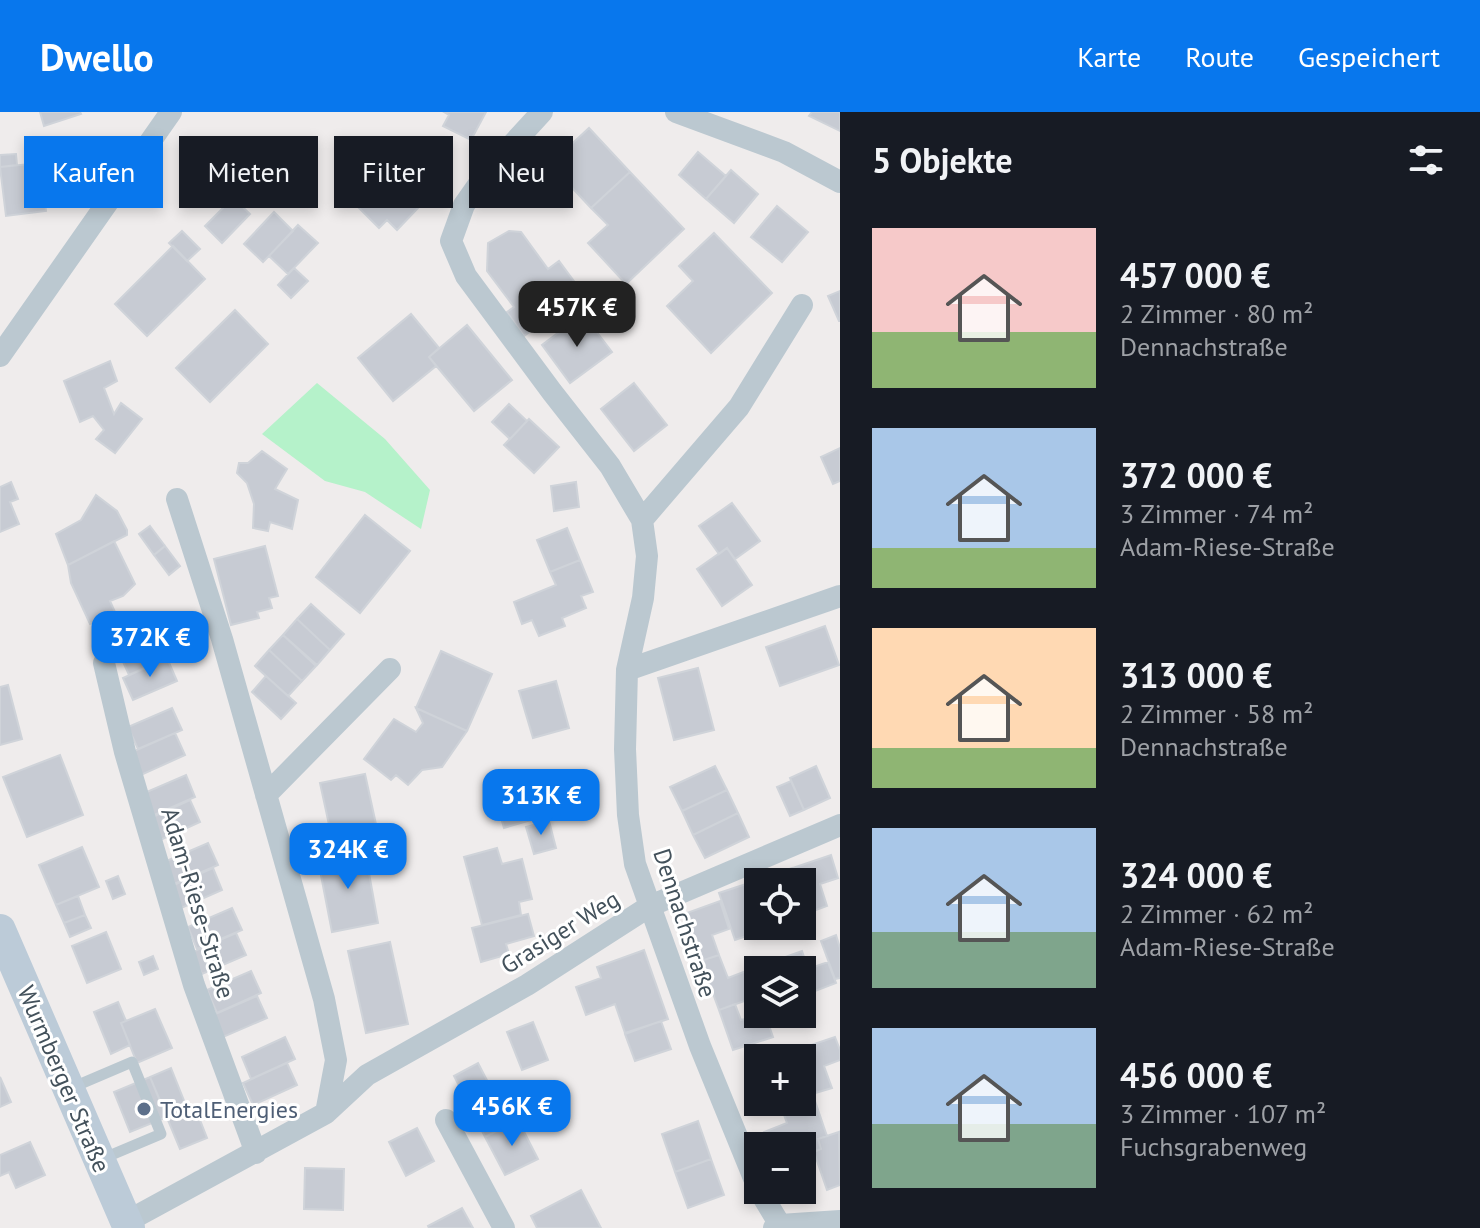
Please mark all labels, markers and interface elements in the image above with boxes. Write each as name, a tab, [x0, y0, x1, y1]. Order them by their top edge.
text: Dwello	[40, 32, 154, 81]
text: Karte	[1077, 38, 1141, 75]
text: Route	[1185, 38, 1254, 75]
text: Gespeichert	[1298, 38, 1440, 75]
chip: Kaufen	[24, 136, 163, 208]
chip: Mieten	[179, 136, 318, 208]
chip: Filter	[334, 136, 453, 208]
chip: Neu	[469, 136, 573, 208]
text: 5 Objekte	[872, 138, 1013, 182]
icon: filters	[1404, 138, 1448, 182]
text: 457 000 €	[1120, 253, 1270, 297]
icon: home	[936, 260, 1032, 356]
pin: 457K €	[512, 281, 642, 349]
text: 457K €	[537, 290, 617, 323]
text: 2 Zimmer · 80 m²	[1120, 297, 1313, 330]
text: Dennachstraße	[1120, 330, 1288, 363]
text: 372 000 €	[1120, 453, 1272, 497]
icon: home	[936, 460, 1032, 556]
text: 3 Zimmer · 74 m²	[1120, 497, 1313, 530]
text: Adam-Riese-Straße	[1120, 530, 1335, 563]
pin: 372K €	[85, 611, 215, 679]
text: 372K €	[110, 620, 190, 653]
text: 313 000 €	[1120, 653, 1272, 697]
icon: home	[936, 660, 1032, 756]
text: 2 Zimmer · 58 m²	[1120, 697, 1313, 730]
text: Dennachstraße	[1120, 730, 1288, 763]
pin: 313K €	[476, 769, 606, 837]
text: 313K €	[501, 778, 581, 811]
street label: Adam-Riese-Straße	[154, 804, 242, 1002]
pin: 324K €	[283, 823, 413, 891]
text: 324K €	[308, 832, 388, 865]
street label: Dennachstraße	[646, 845, 724, 1001]
text: 324 000 €	[1120, 853, 1272, 897]
icon: home	[936, 860, 1032, 956]
map controls	[744, 868, 816, 1204]
button: locate	[744, 868, 816, 940]
street label: Grasiger Weg	[495, 883, 625, 981]
text: 2 Zimmer · 62 m²	[1120, 897, 1313, 930]
text: Adam-Riese-Straße	[1120, 930, 1335, 963]
button: layers	[744, 956, 816, 1028]
street label: Wurmberger Straße	[11, 981, 117, 1177]
button: +	[744, 1044, 816, 1116]
text: 456 000 €	[1120, 1053, 1272, 1097]
icon: home	[936, 1060, 1032, 1156]
pin: 456K €	[447, 1080, 577, 1148]
text: 456K €	[472, 1089, 552, 1122]
place label: TotalEnergies	[160, 1094, 298, 1125]
text: 3 Zimmer · 107 m²	[1120, 1097, 1326, 1130]
marker: TotalEnergies	[135, 1100, 153, 1118]
text: Fuchsgrabenweg	[1120, 1130, 1307, 1163]
button: −	[744, 1132, 816, 1204]

